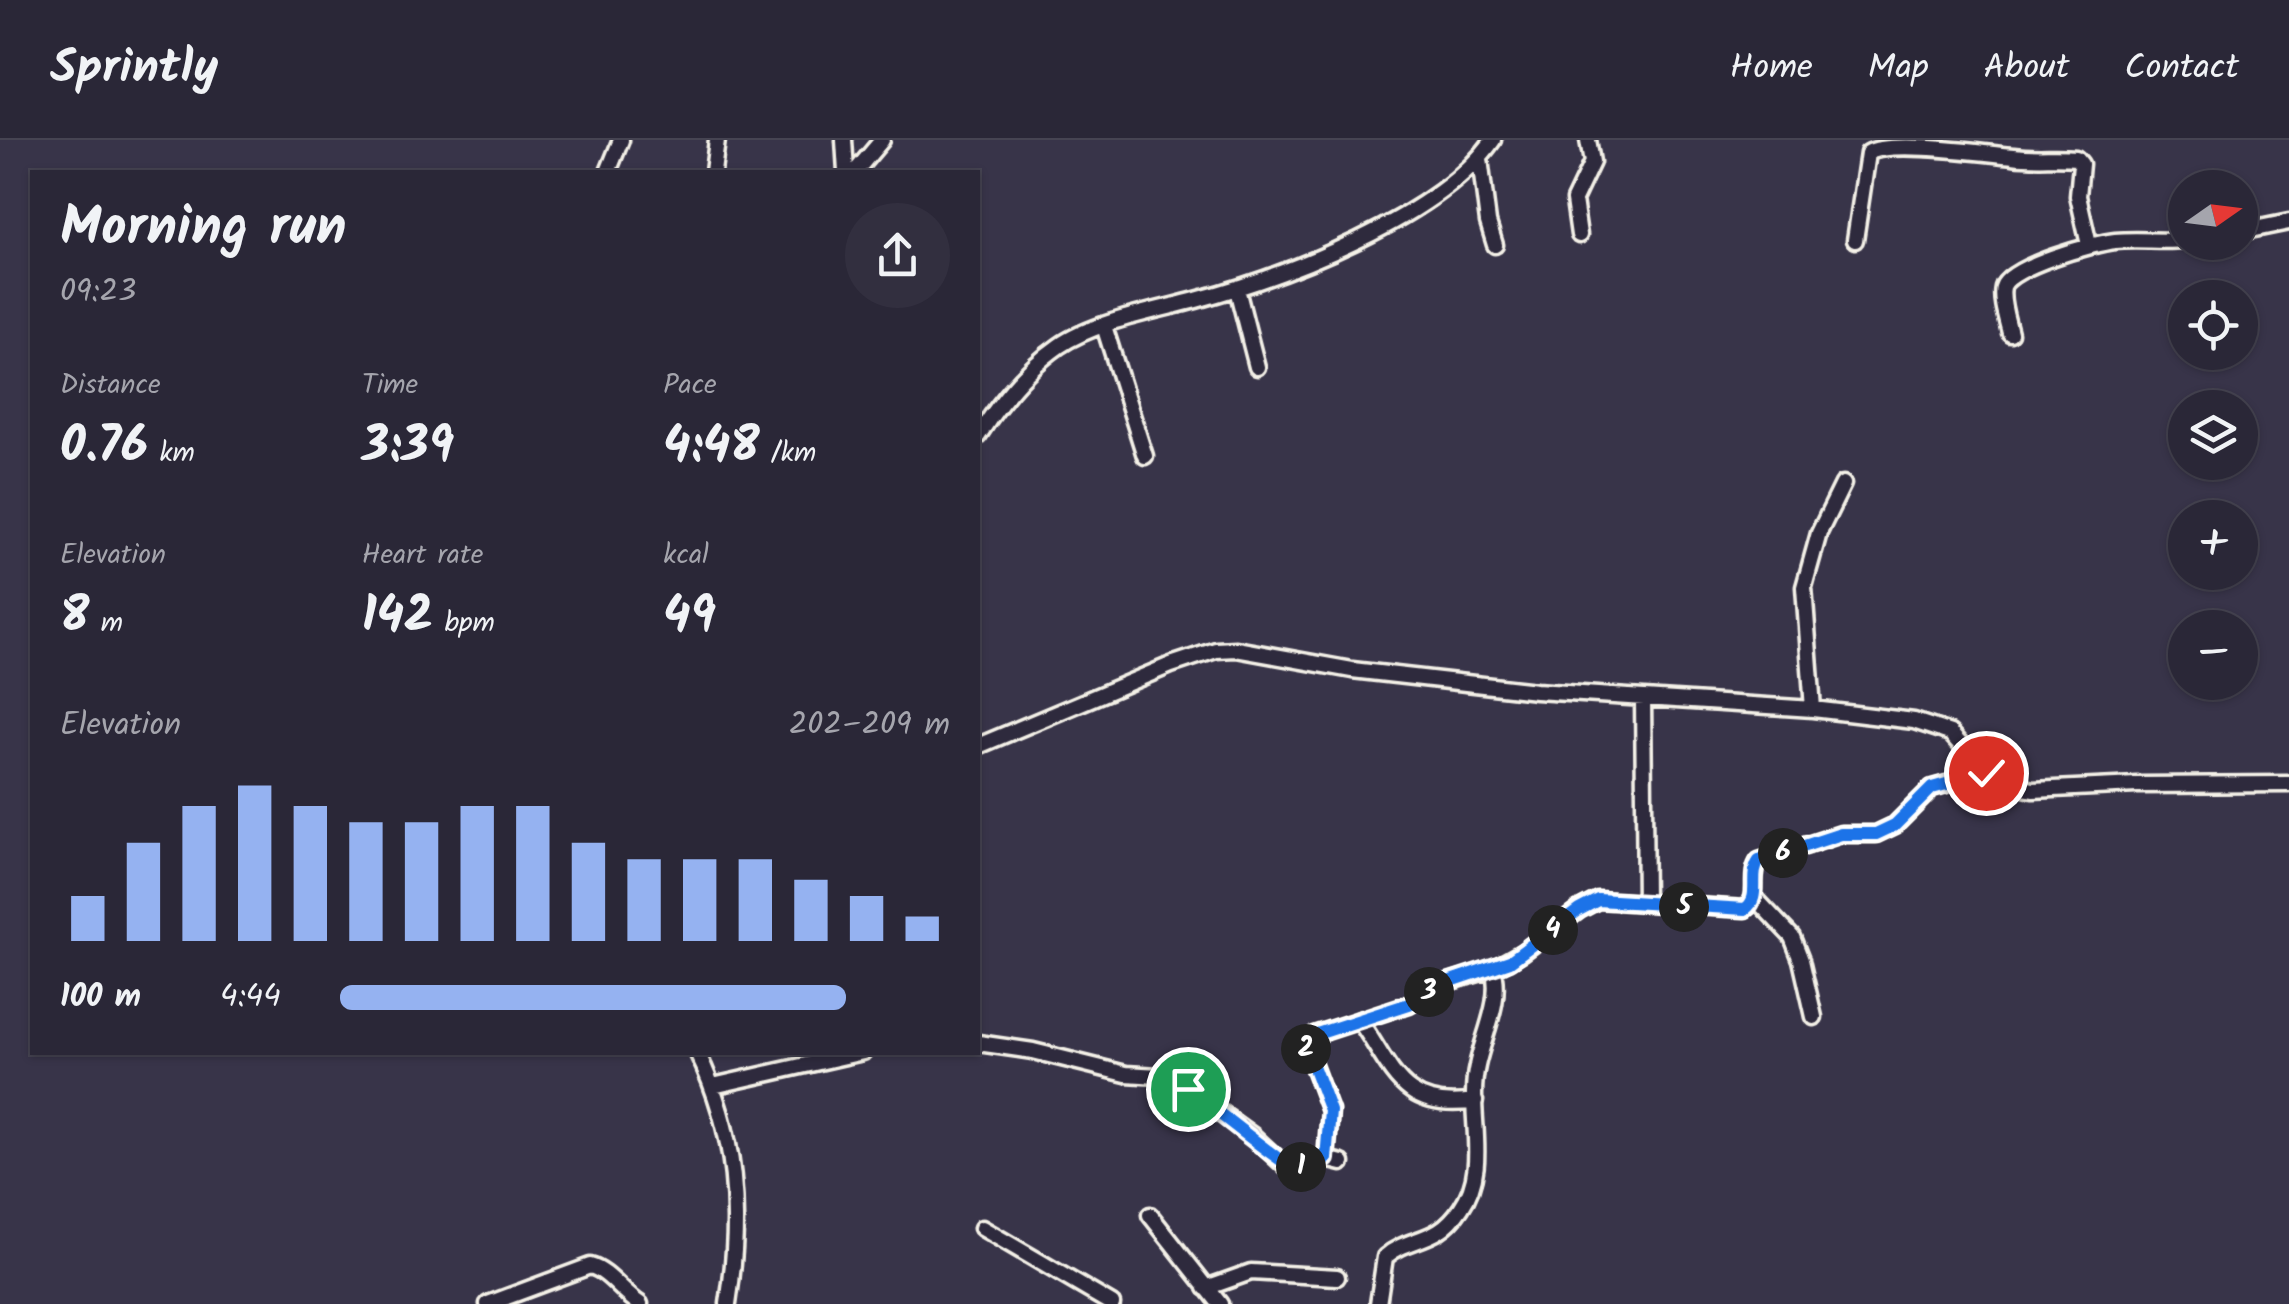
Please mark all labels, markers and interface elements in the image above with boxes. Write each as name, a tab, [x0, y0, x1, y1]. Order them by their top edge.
text: Sprintly	[50, 31, 218, 107]
text: Home	[1730, 41, 1813, 97]
text: Map	[1868, 41, 1929, 97]
text: About	[1984, 41, 2069, 97]
text: Contact	[2124, 41, 2239, 97]
north arrow	[2168, 170, 2258, 260]
map controls	[2168, 170, 2258, 700]
text: Morning run	[60, 186, 347, 273]
button: share	[845, 203, 950, 308]
text: 09:23	[60, 267, 136, 318]
button: locate	[2168, 280, 2258, 370]
text: Distance	[60, 363, 161, 408]
text: Time	[362, 363, 418, 408]
text: Pace	[663, 363, 717, 408]
button: layers	[2168, 390, 2258, 480]
text: 0.76	[60, 408, 148, 488]
text: 3:39	[362, 408, 454, 488]
text: 4:48	[663, 408, 760, 488]
text: km	[148, 431, 195, 476]
text: /km	[760, 431, 816, 476]
button: +	[2168, 500, 2258, 590]
text: Elevation	[60, 533, 166, 578]
text: Heart rate	[362, 533, 483, 578]
text: kcal	[663, 533, 709, 578]
text: 8	[60, 578, 90, 658]
text: 142	[362, 578, 433, 658]
text: 49	[663, 578, 716, 658]
text: m	[90, 601, 123, 646]
text: bpm	[433, 601, 495, 646]
button: −	[2168, 610, 2258, 700]
text: Elevation	[60, 700, 181, 751]
text: 202–209 m	[789, 700, 950, 751]
pin	[1944, 731, 2029, 816]
icon: check	[1959, 746, 2014, 801]
pin: 6	[1758, 828, 1808, 878]
text: 6	[1775, 830, 1791, 875]
pin: 5	[1659, 882, 1709, 932]
text: 5	[1677, 884, 1691, 929]
pin: 4	[1528, 905, 1578, 955]
text: 4	[1545, 907, 1561, 952]
pin: 3	[1404, 967, 1454, 1017]
text: 3	[1421, 969, 1437, 1014]
text: 100 m	[60, 972, 141, 1023]
text: 4:44	[220, 972, 281, 1023]
pin: 2	[1281, 1024, 1331, 1074]
text: 2	[1298, 1026, 1314, 1071]
pin	[1146, 1047, 1231, 1132]
icon: arrive	[1161, 1062, 1216, 1117]
pin: 1	[1276, 1142, 1326, 1192]
text: 1	[1297, 1144, 1305, 1189]

